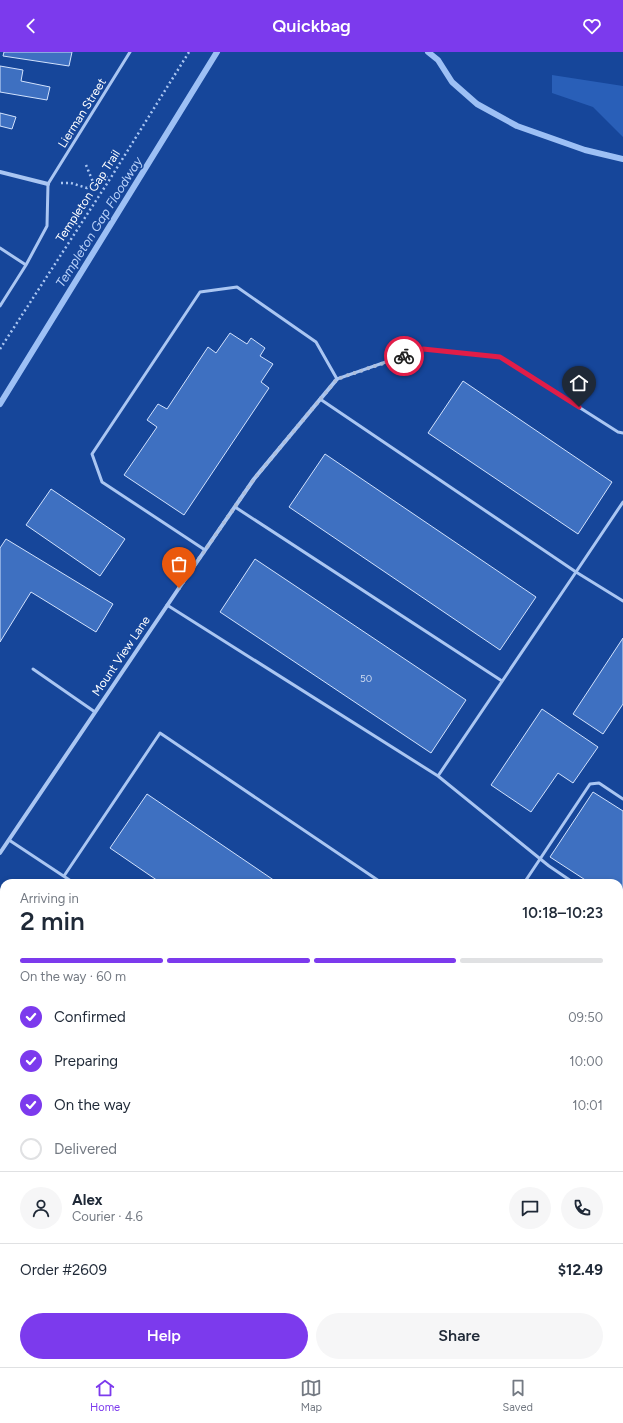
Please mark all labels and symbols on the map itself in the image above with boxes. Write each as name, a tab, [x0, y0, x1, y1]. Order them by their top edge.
street label: Lierman Street	[55, 75, 109, 150]
street label: Templeton Gap Trail	[53, 147, 123, 245]
water label: Templeton Gap Floodway	[53, 153, 146, 290]
courier	[384, 336, 424, 376]
pin	[562, 366, 596, 407]
pin	[162, 547, 196, 588]
street label: Mount View Lane	[89, 613, 153, 699]
house number: 50	[360, 672, 372, 685]

